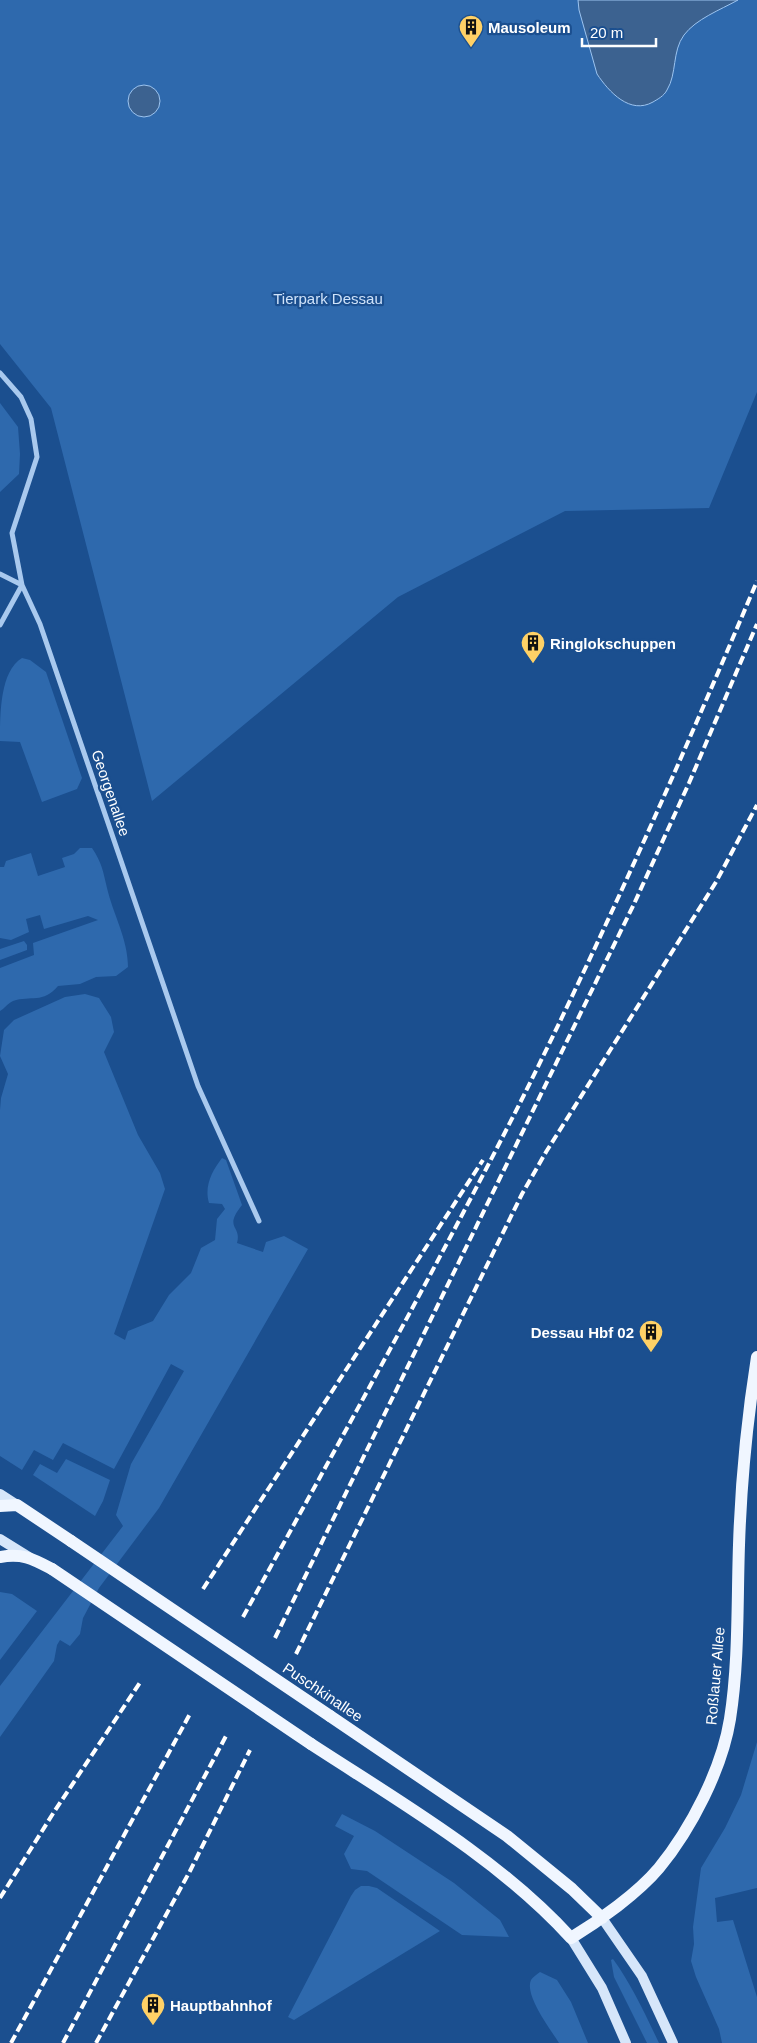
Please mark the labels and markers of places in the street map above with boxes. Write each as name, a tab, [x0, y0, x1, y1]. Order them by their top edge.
building icon: Mausoleum	[458, 14, 484, 48]
place label: Mausoleum	[488, 19, 571, 36]
building icon: Ringlokschuppen	[520, 630, 546, 664]
place label: Ringlokschuppen	[550, 635, 676, 652]
building icon: Dessau Hbf 02	[638, 1319, 664, 1353]
place label: Dessau Hbf 02	[531, 1324, 634, 1341]
building icon: Hauptbahnhof	[140, 1992, 166, 2026]
place label: Hauptbahnhof	[170, 1997, 273, 2014]

